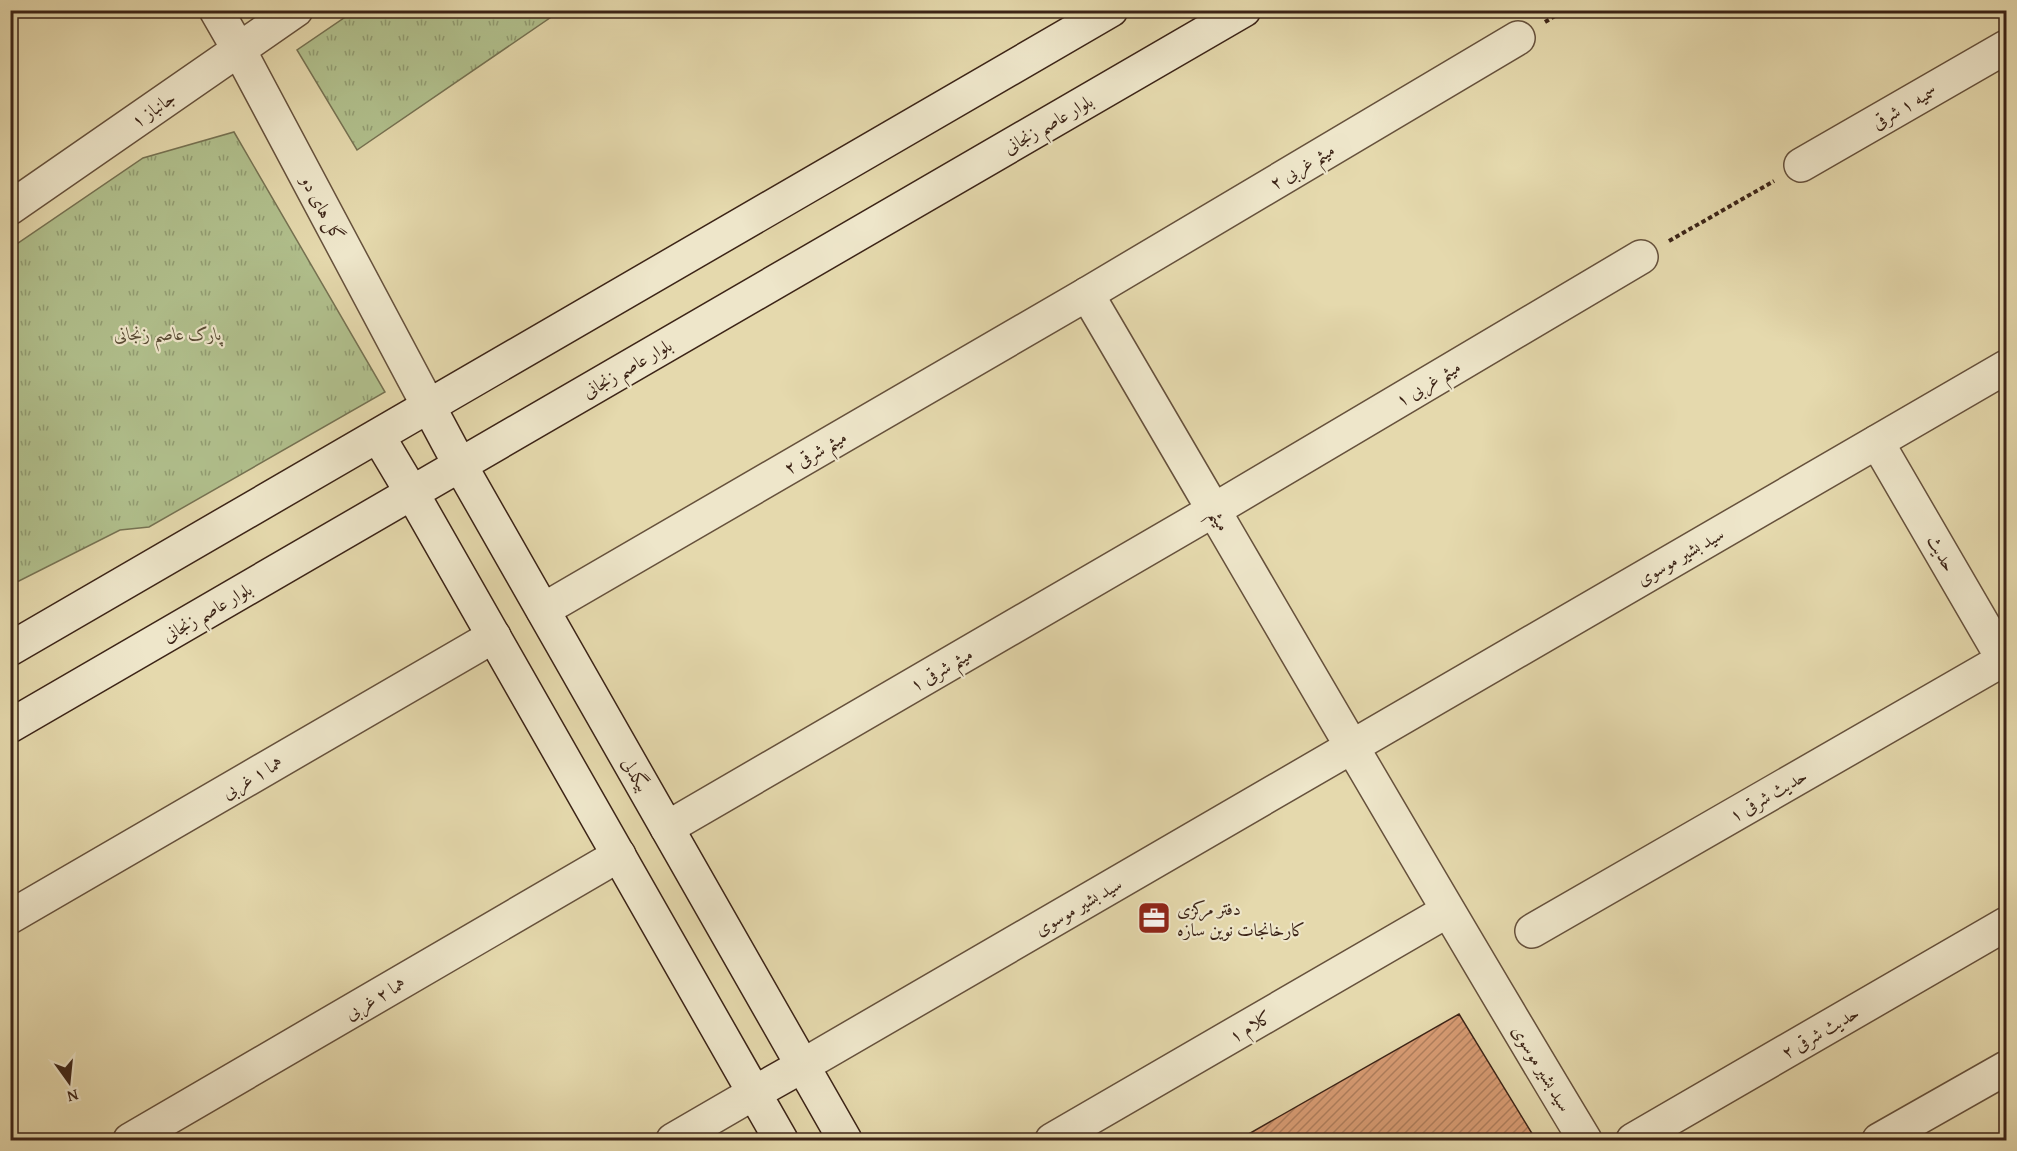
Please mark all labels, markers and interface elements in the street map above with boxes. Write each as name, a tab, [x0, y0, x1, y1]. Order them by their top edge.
street label: سمیه ۱ شرقی	[1866, 77, 1942, 135]
street label: جانباز ۱	[125, 84, 181, 134]
street label: بلوار عاصم زنجانی	[998, 87, 1100, 165]
street label: میثم غربی ۲	[1264, 136, 1342, 200]
street label: گل های دو	[294, 169, 352, 246]
park label: پارک عاصم زنجانی	[114, 320, 224, 352]
street label: بلوار عاصم زنجانی	[577, 331, 679, 409]
street label: میثم غربی ۱	[1390, 353, 1468, 417]
street label: میثم شرقی ۲	[778, 423, 854, 485]
street label: میثم	[1199, 504, 1237, 539]
street label: سید بشیر موسوی	[1631, 520, 1729, 592]
street label: حدیث	[1921, 530, 1963, 576]
street label: بلوار عاصم زنجانی	[157, 575, 259, 653]
street label: میثم شرقی ۱	[904, 640, 980, 702]
street label: هما ۱ غربی	[216, 749, 288, 805]
street label: بیگدلی	[615, 752, 657, 796]
street label: حدیث شرقی ۱	[1724, 762, 1812, 828]
street label: سید بشیر موسوی	[1029, 870, 1127, 942]
place label: دفتر مرکزی کارخانجات نوین سازه	[1177, 895, 1305, 943]
office icon: دفتر مرکزی کارخانجات نوین سازه	[1136, 900, 1172, 936]
street label: هما ۲ غربی	[339, 970, 411, 1026]
street label: حدیث شرقی ۲	[1776, 999, 1864, 1065]
street label: کلام ۱	[1224, 1003, 1278, 1052]
street label: سید بشیر موسوی	[1505, 1019, 1579, 1117]
north arrow	[39, 1052, 99, 1112]
text: N	[64, 1084, 81, 1110]

